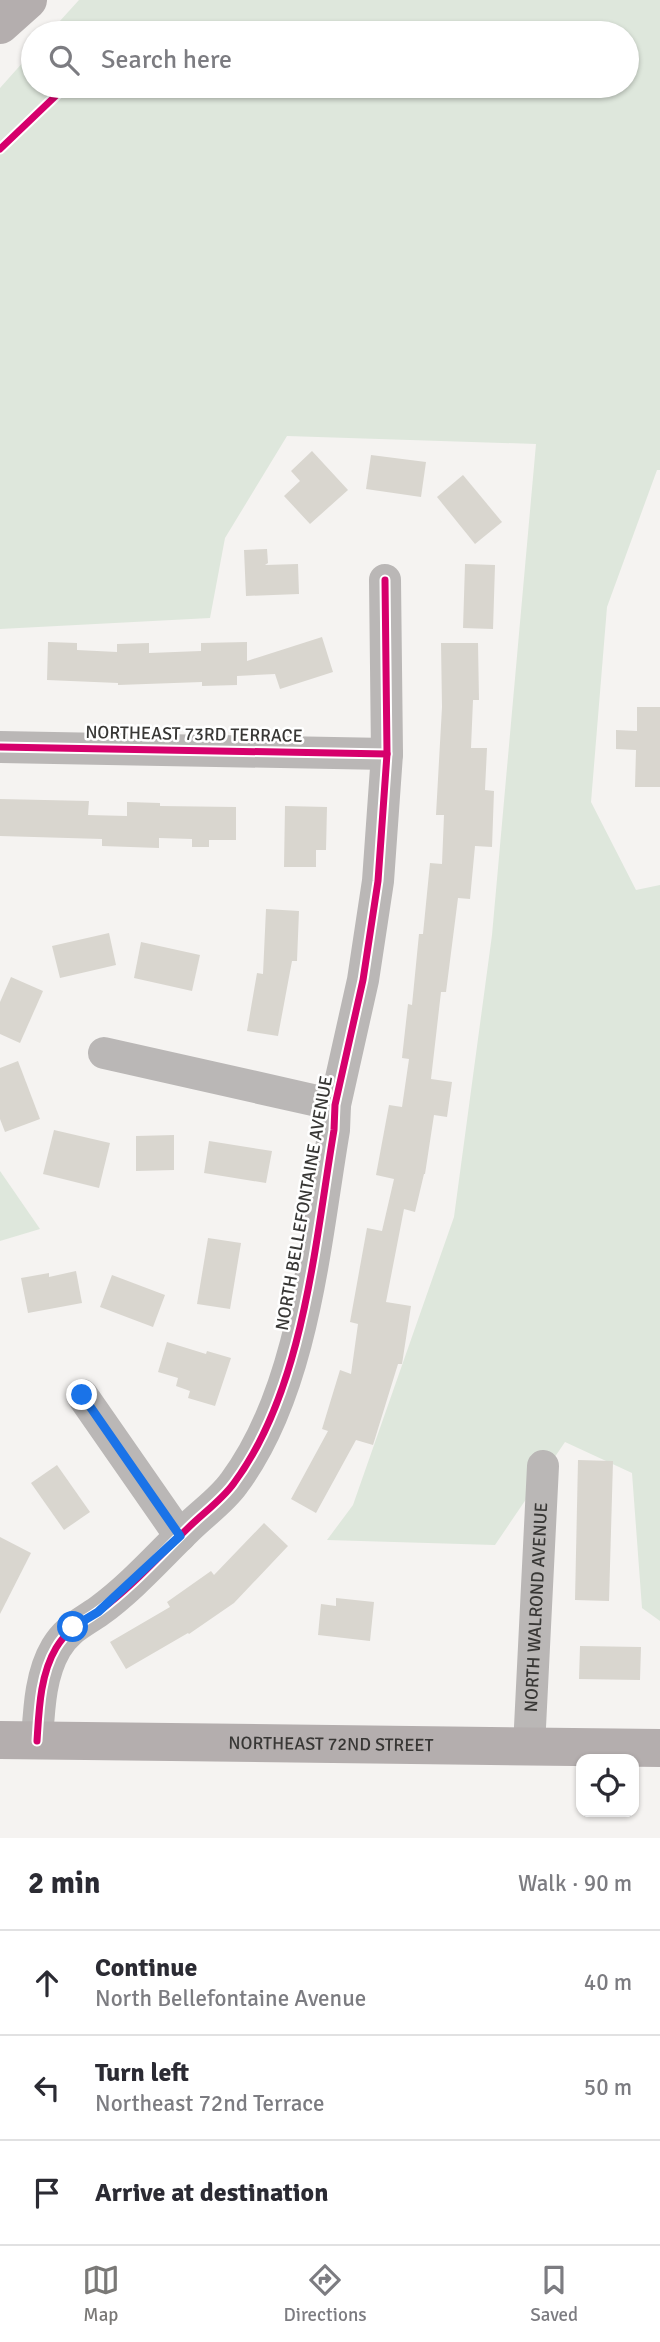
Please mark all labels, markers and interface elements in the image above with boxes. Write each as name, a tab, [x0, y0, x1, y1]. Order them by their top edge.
search box	[21, 21, 639, 98]
icon: search	[45, 41, 83, 79]
text: Search here	[101, 44, 232, 76]
street label: NORTHEAST 73RD TERRACE	[85, 721, 303, 747]
street label: NORTH BELLEFONTAINE AVENUE	[271, 1074, 337, 1332]
route end	[66, 1379, 97, 1410]
street label: NORTH WALROND AVENUE	[520, 1502, 552, 1713]
route start	[57, 1611, 88, 1642]
street label: NORTHEAST 72ND STREET	[228, 1732, 434, 1756]
map controls	[576, 1754, 639, 1817]
button: locate	[576, 1754, 639, 1817]
text: 2 min	[28, 1865, 100, 1902]
text: Walk · 90 m	[518, 1869, 632, 1898]
text: Continue	[95, 1952, 197, 1984]
icon: ahead	[28, 1964, 66, 2002]
text: 40 m	[584, 1968, 632, 1997]
text: North Bellefontaine Avenue	[95, 1984, 366, 2013]
text: Turn left	[95, 2057, 189, 2089]
icon: left	[28, 2069, 66, 2107]
text: 50 m	[584, 2073, 632, 2102]
text: Northeast 72nd Terrace	[95, 2089, 325, 2118]
icon: arrive	[28, 2174, 66, 2212]
text: Arrive at destination	[95, 2177, 328, 2209]
tab: Map	[82, 2261, 120, 2327]
tab: Directions	[284, 2261, 367, 2327]
tab: Saved	[530, 2261, 578, 2327]

